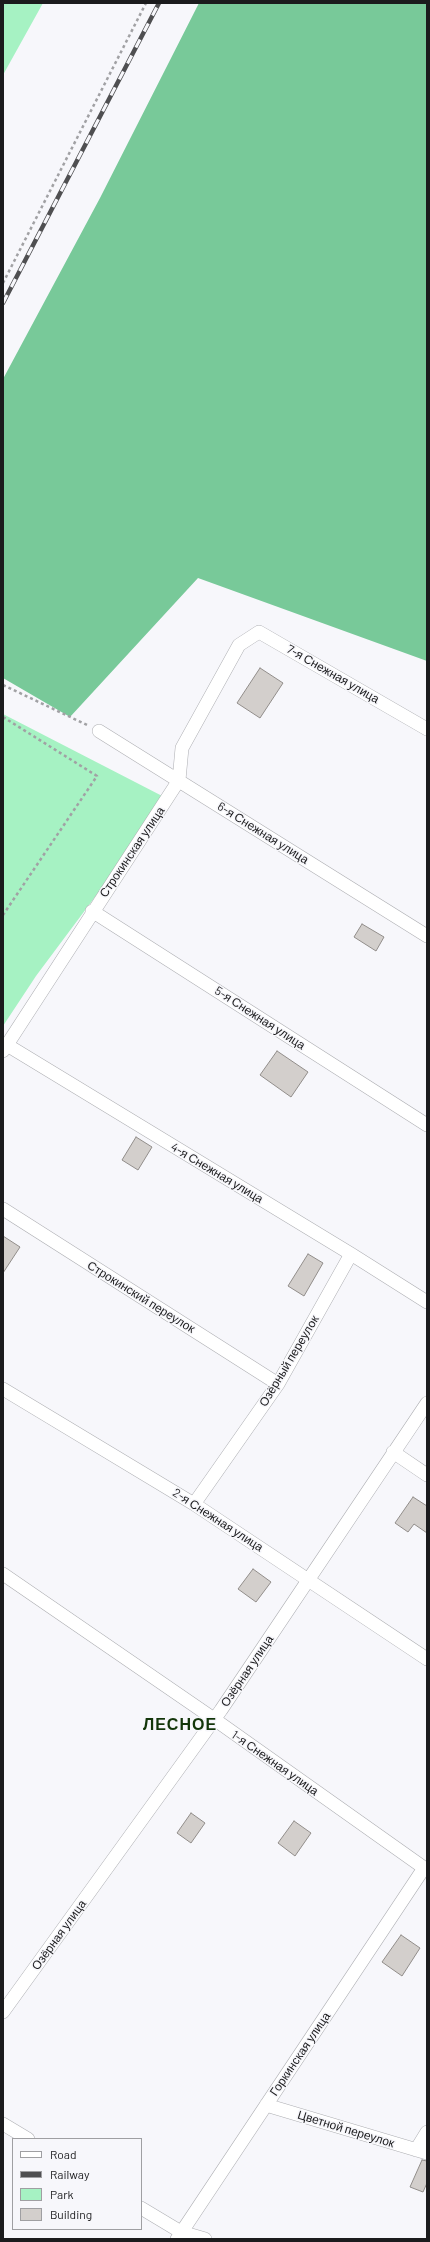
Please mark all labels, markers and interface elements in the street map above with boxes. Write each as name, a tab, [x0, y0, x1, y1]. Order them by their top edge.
street label: 7-я Снежная улица	[284, 642, 382, 706]
street label: 6-я Снежная улица	[215, 799, 311, 867]
street label: Строкинская улица	[96, 804, 168, 900]
street label: 5-я Снежная улица	[212, 983, 308, 1053]
street label: 4-я Снежная улица	[168, 1140, 266, 1206]
street label: Строкинский переулок	[84, 1258, 198, 1336]
street label: Озёрный переулок	[256, 1313, 322, 1409]
street label: 2-я Снежная улица	[170, 1485, 266, 1555]
street label: Озёрная улица	[218, 1632, 276, 1710]
district label: ЛЕСНОЕ	[143, 1715, 217, 1735]
street label: 1-я Снежная улица	[229, 1728, 321, 1798]
street label: Озёрная улица	[29, 1897, 89, 1973]
street label: Горкинская улица	[267, 2009, 333, 2099]
street label: Цветной переулок	[296, 2107, 396, 2151]
legend	[12, 2138, 142, 2230]
text: Road	[50, 2147, 77, 2161]
text: Railway	[50, 2167, 89, 2181]
text: Park	[50, 2187, 74, 2201]
text: Building	[50, 2207, 92, 2221]

